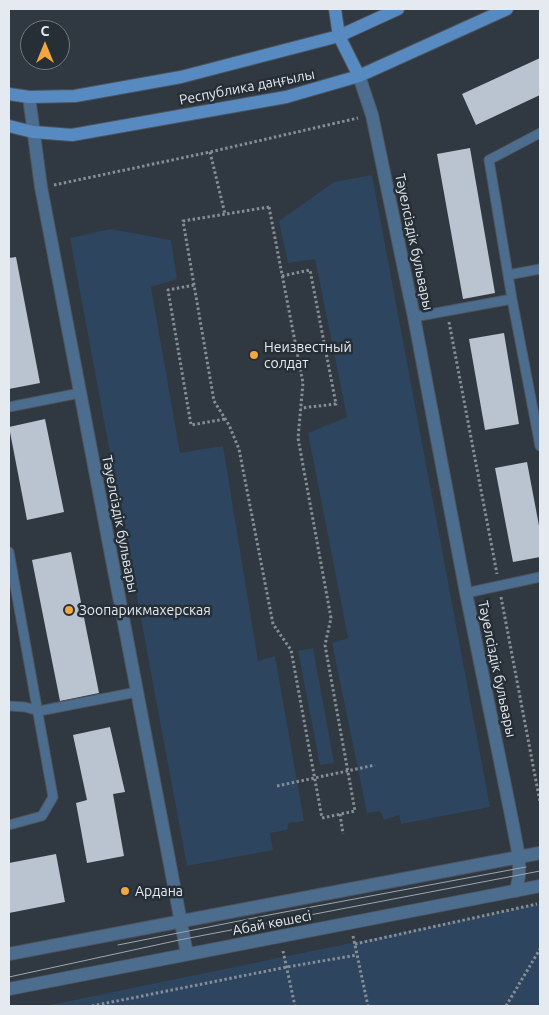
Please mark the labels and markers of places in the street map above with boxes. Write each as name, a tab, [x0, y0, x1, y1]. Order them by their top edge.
place label: Неизвестный солдат	[264, 339, 352, 372]
marker: Неизвестный солдат	[248, 349, 260, 361]
place label: Зоопарикмахерская	[79, 602, 211, 618]
marker: Зоопарикмахерская	[63, 604, 75, 616]
place label: Ардана	[135, 883, 183, 899]
marker: Ардана	[119, 885, 131, 897]

